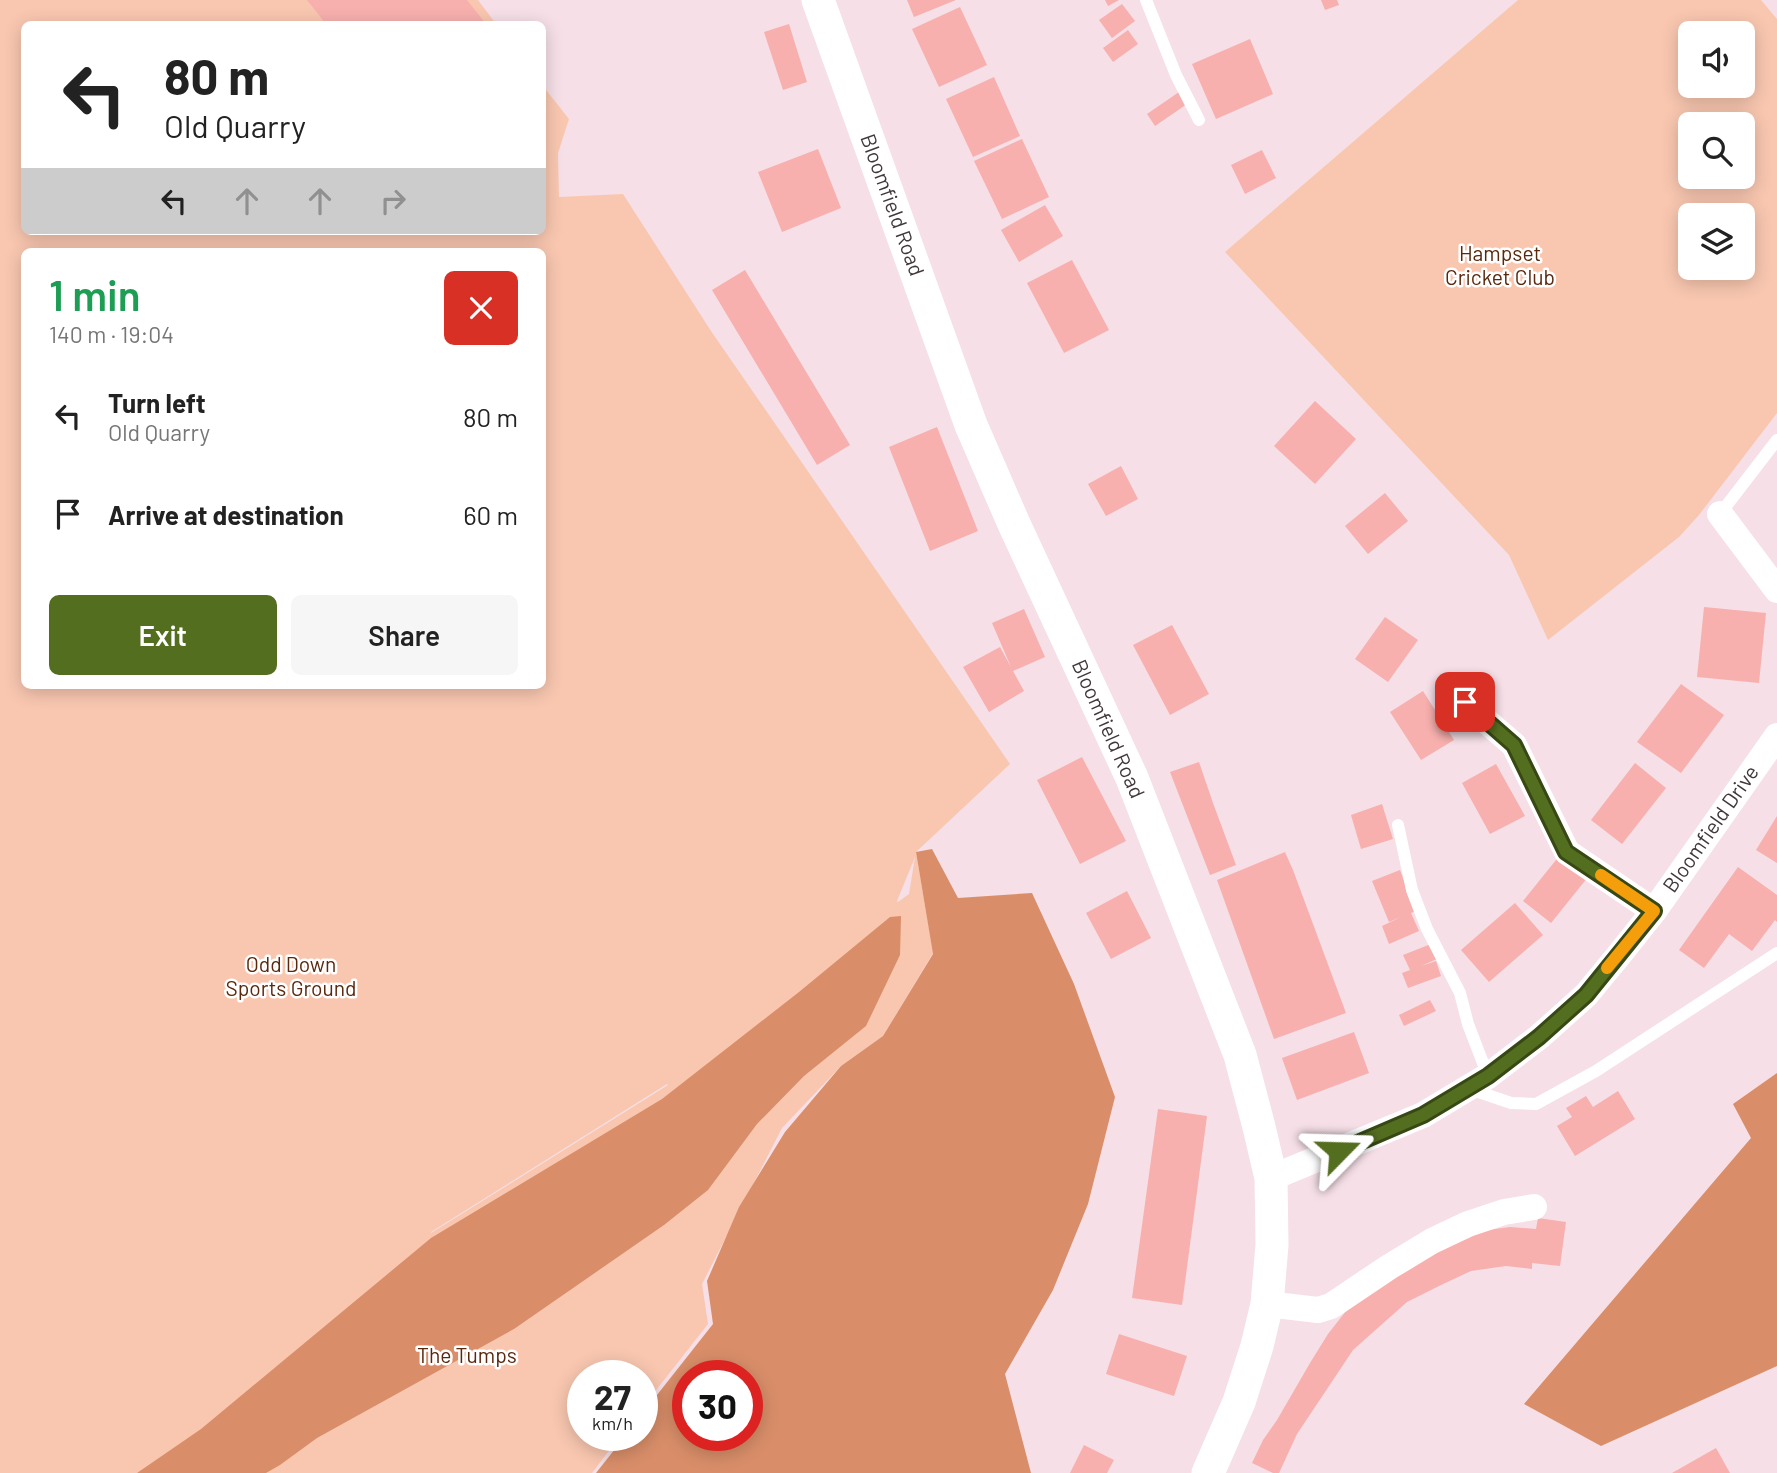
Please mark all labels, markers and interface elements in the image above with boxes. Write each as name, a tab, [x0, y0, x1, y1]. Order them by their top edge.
map controls	[1678, 21, 1755, 280]
button: sound	[1678, 21, 1755, 98]
text: 80 m	[164, 46, 269, 105]
icon: left	[49, 49, 140, 140]
text: Old Quarry	[164, 106, 306, 144]
button: search	[1678, 112, 1755, 189]
street label: Bloomfield Road	[856, 130, 931, 279]
icon: left	[155, 182, 193, 220]
icon: ahead	[228, 182, 266, 220]
icon: ahead	[301, 182, 339, 220]
icon: right	[374, 182, 412, 220]
button: layers	[1678, 203, 1755, 280]
park label: Hampset Cricket Club	[1445, 240, 1555, 289]
text: 1 min	[49, 269, 141, 319]
button: close	[444, 271, 518, 345]
text: 140 m · 19:04	[49, 320, 174, 348]
text: Turn left	[108, 387, 206, 418]
icon: left	[49, 397, 87, 435]
text: 80 m	[463, 401, 518, 432]
text: Old Quarry	[108, 418, 210, 446]
icon: arrive	[49, 495, 87, 533]
text: Arrive at destination	[108, 499, 344, 530]
text: 60 m	[463, 499, 518, 530]
button: Exit	[49, 595, 277, 675]
button: Share	[291, 595, 518, 675]
street label: Bloomfield Road	[1068, 655, 1151, 802]
pin	[1435, 672, 1495, 732]
icon: arrive	[1446, 683, 1484, 721]
street label: Bloomfield Drive	[1657, 760, 1763, 897]
park label: Odd Down Sports Ground	[226, 951, 356, 1000]
position arrow	[1302, 1114, 1376, 1188]
park label: The Tumps	[417, 1342, 517, 1367]
speed limit sign: 30	[672, 1360, 763, 1451]
text: 27	[594, 1375, 631, 1417]
text: km/h	[592, 1412, 633, 1434]

